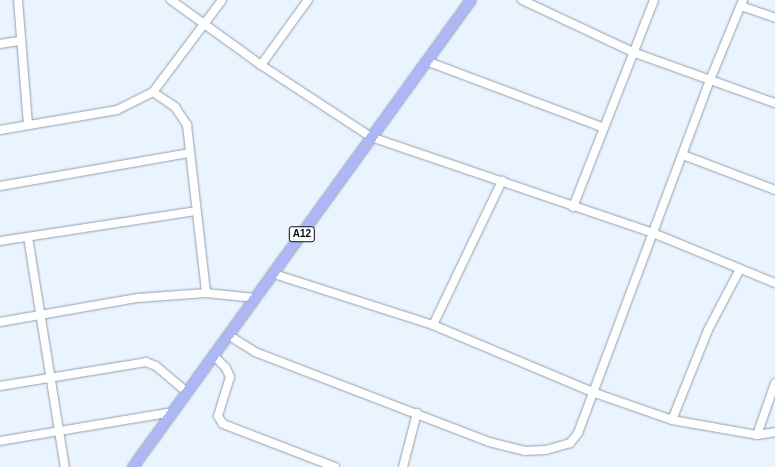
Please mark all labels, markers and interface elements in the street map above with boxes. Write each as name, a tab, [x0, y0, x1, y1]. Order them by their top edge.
road number: A12	[288, 226, 316, 242]

